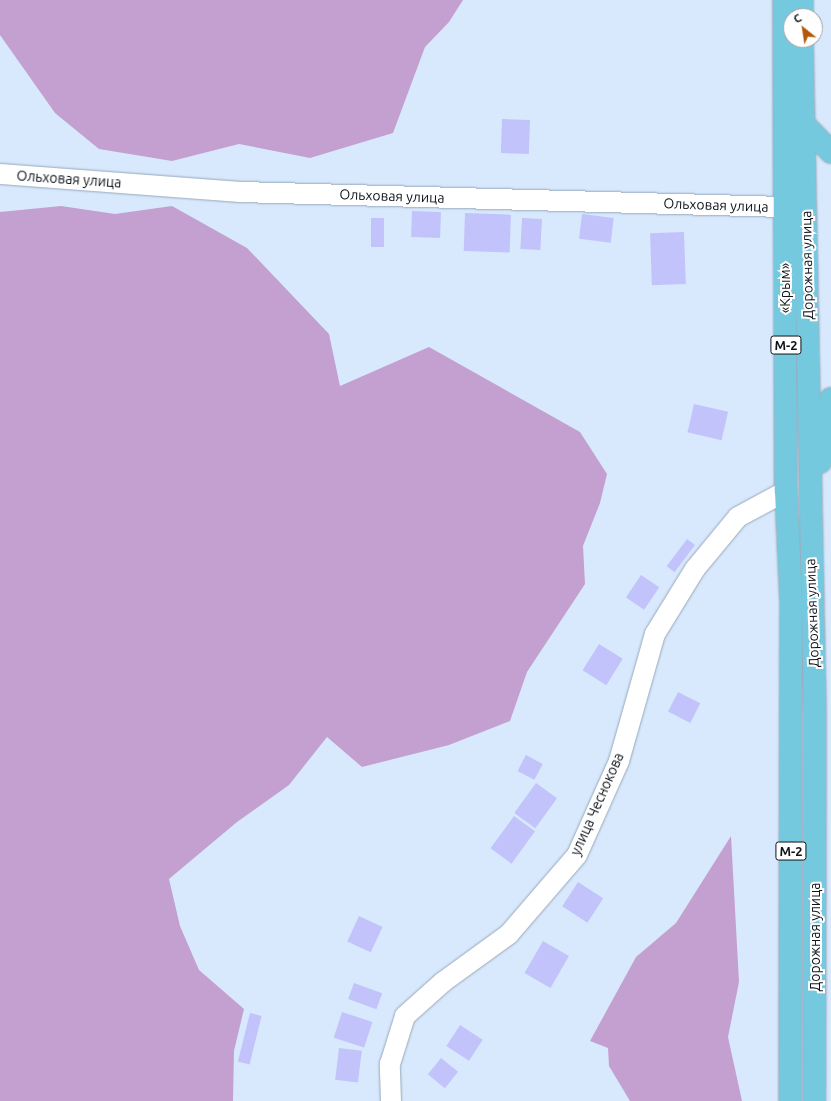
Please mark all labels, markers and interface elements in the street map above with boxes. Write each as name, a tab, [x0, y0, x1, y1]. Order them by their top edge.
north arrow	[783, 8, 823, 48]
text: С	[791, 12, 804, 25]
street label: Ольховая улица	[16, 167, 122, 191]
street label: Ольховая улица	[339, 186, 445, 206]
street label: Ольховая улица	[663, 195, 769, 215]
street label: Дорожная улица	[798, 210, 816, 320]
street label: «Крым»	[777, 263, 793, 313]
road number: М-2	[770, 334, 802, 356]
street label: Дорожная улица	[802, 558, 822, 668]
street label: улица Чеснокова	[567, 750, 627, 858]
road number: М-2	[775, 840, 807, 862]
street label: Дорожная улица	[807, 883, 823, 991]

